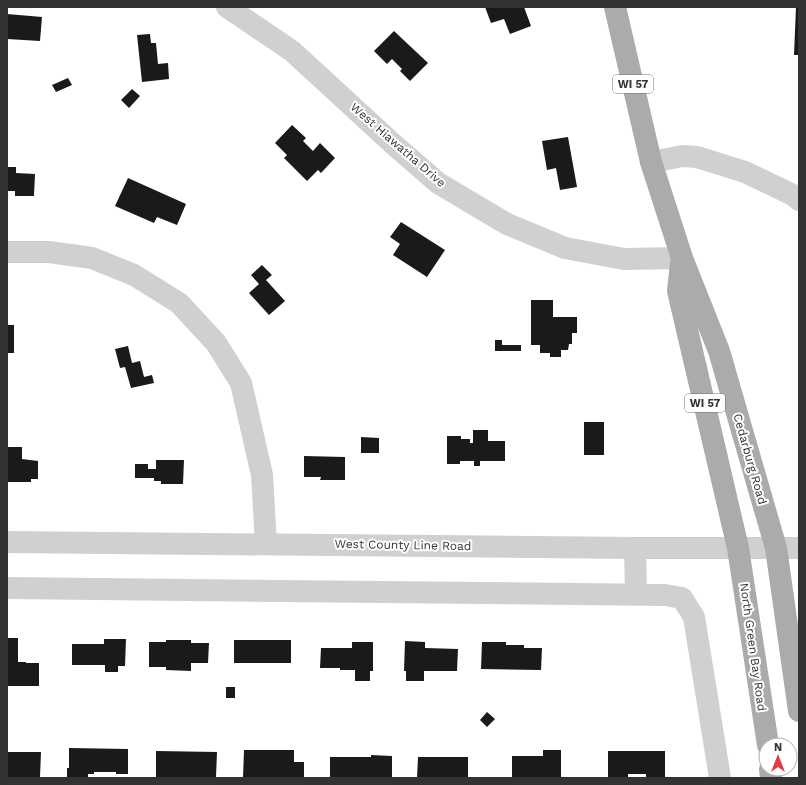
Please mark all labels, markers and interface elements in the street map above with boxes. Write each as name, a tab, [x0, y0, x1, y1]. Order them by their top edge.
road number: WI 57	[613, 75, 653, 93]
street label: West Hiawatha Drive	[348, 100, 449, 190]
road number: WI 57	[685, 394, 725, 412]
street label: Cedarburg Road	[730, 412, 770, 506]
street label: West County Line Road	[334, 537, 472, 553]
street label: North Green Bay Road	[737, 582, 769, 712]
north arrow	[758, 737, 798, 777]
text: N	[774, 741, 782, 754]

